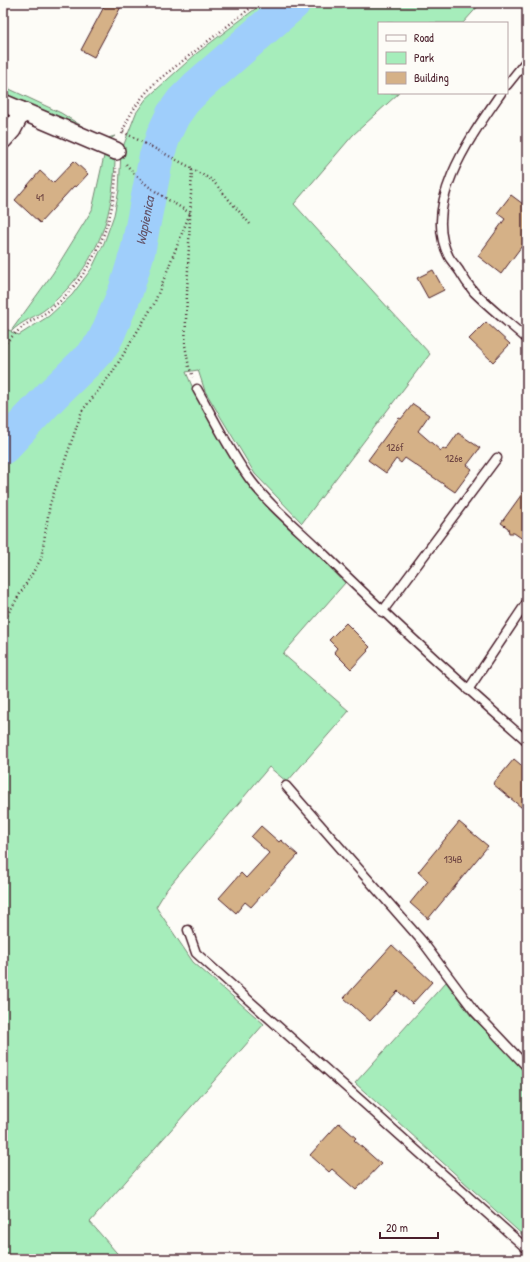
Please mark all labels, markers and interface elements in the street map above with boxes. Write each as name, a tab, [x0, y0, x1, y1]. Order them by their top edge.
legend	[378, 22, 508, 94]
text: Road	[414, 29, 434, 46]
text: Park	[414, 49, 434, 66]
text: Building	[414, 69, 449, 86]
house number: 41	[36, 190, 44, 204]
water label: Wapienica	[130, 193, 158, 247]
house number: 126f	[386, 440, 404, 454]
house number: 126e	[445, 451, 464, 465]
house number: 134B	[444, 852, 463, 866]
scale bar	[380, 1214, 438, 1240]
text: 20 m	[386, 1219, 408, 1236]

